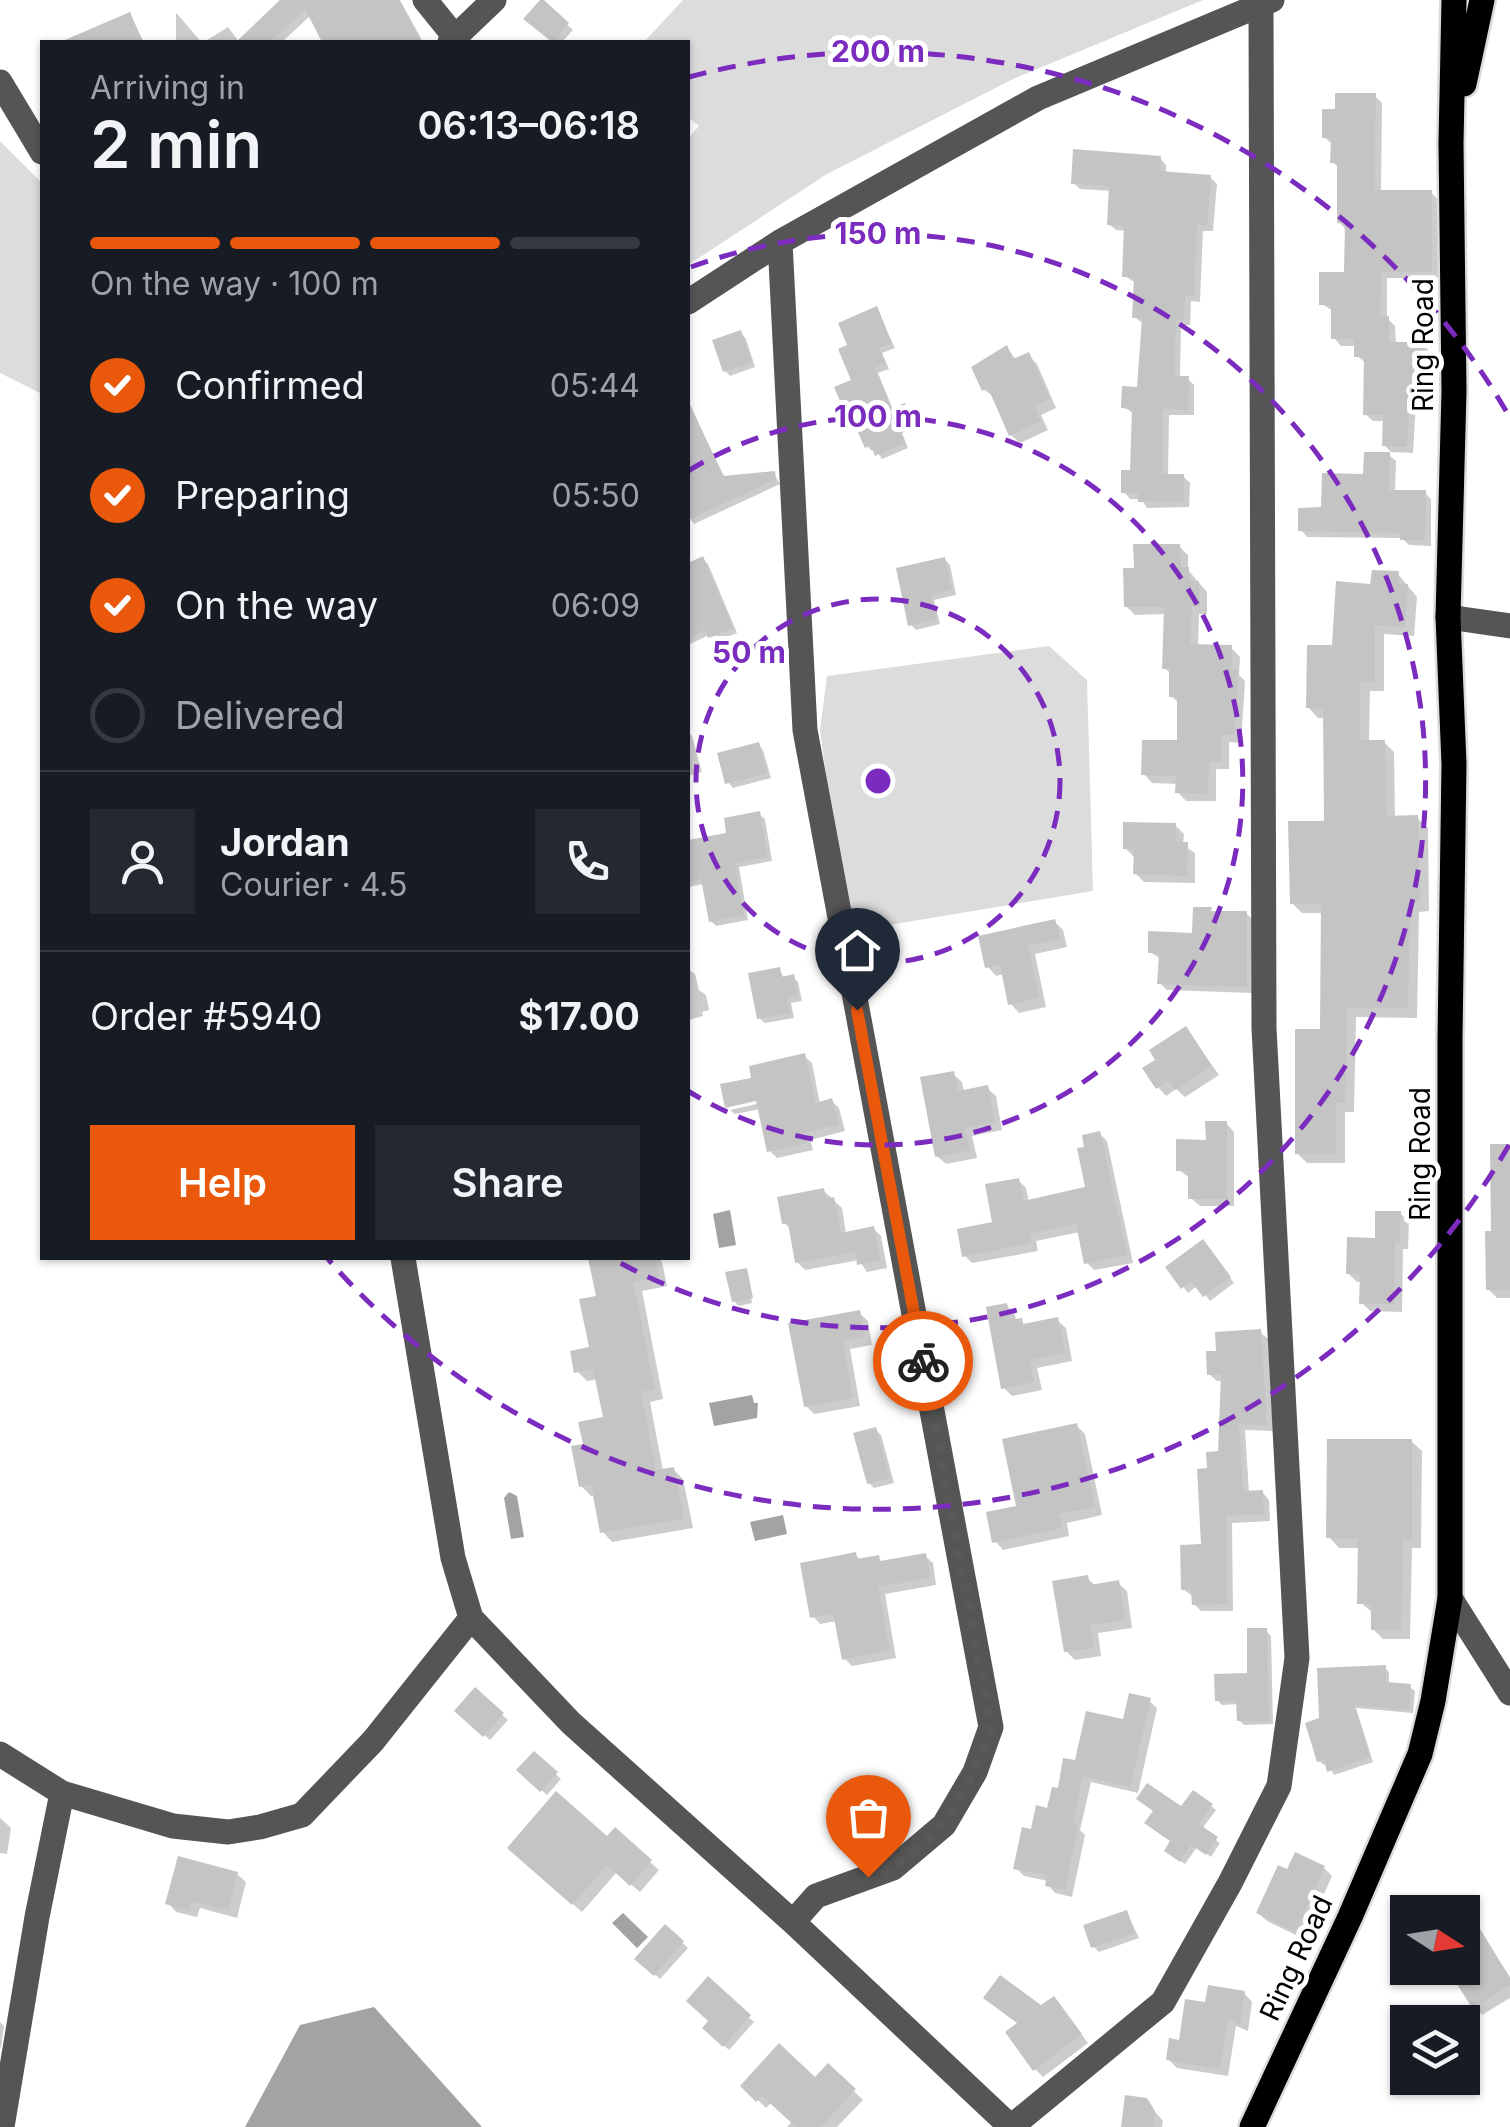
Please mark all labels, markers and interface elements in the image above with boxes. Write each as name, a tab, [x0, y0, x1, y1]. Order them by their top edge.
text: 200 m	[831, 33, 925, 69]
text: Arriving in	[90, 68, 245, 107]
text: 06:13–06:18	[417, 102, 640, 148]
text: 2 min	[90, 105, 262, 184]
text: 150 m	[835, 215, 921, 251]
text: On the way · 100 m	[90, 264, 379, 303]
street label: Ring Road	[1406, 278, 1440, 412]
icon: check	[90, 358, 145, 413]
text: Confirmed	[175, 362, 365, 408]
text: 05:44	[550, 366, 640, 405]
text: 100 m	[834, 398, 922, 434]
icon: check	[90, 468, 145, 523]
text: Preparing	[175, 472, 350, 518]
text: 05:50	[552, 476, 640, 515]
icon: check	[90, 578, 145, 633]
text: On the way	[175, 582, 378, 628]
text: 06:09	[551, 586, 640, 625]
text: 50 m	[712, 634, 786, 670]
text: Delivered	[175, 692, 345, 738]
centre of rings	[860, 763, 896, 799]
button: person	[90, 809, 195, 914]
button: phone	[535, 809, 640, 914]
text: Jordan	[220, 819, 350, 865]
text: Courier · 4.5	[220, 865, 408, 904]
pin	[815, 908, 900, 1011]
icon: home	[830, 923, 885, 978]
text: Order #5940	[90, 993, 322, 1039]
text: $17.00	[519, 993, 640, 1039]
street label: Ring Road	[1403, 1087, 1437, 1221]
button: Help	[90, 1125, 355, 1240]
button: Share	[375, 1125, 640, 1240]
courier	[873, 1311, 973, 1411]
icon: bike	[896, 1334, 951, 1389]
pin	[826, 1775, 911, 1878]
icon: bag	[841, 1790, 896, 1845]
street label: Ring Road	[1252, 1890, 1340, 2026]
north arrow	[1390, 1895, 1480, 1985]
map controls	[1390, 1895, 1480, 2095]
button: layers	[1390, 2005, 1480, 2095]

